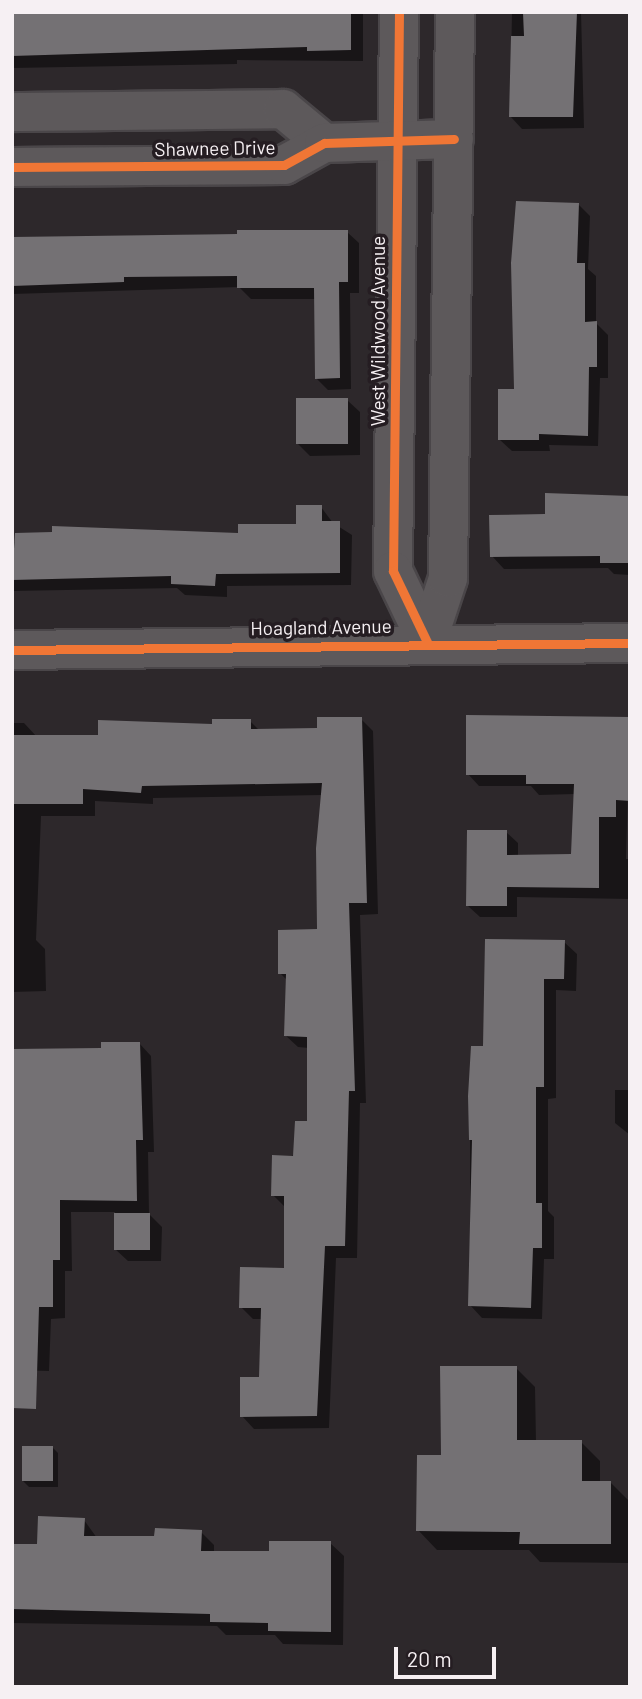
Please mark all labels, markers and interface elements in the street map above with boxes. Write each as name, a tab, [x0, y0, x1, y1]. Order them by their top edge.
street label: Shawnee Drive	[154, 136, 276, 160]
street label: West Wildwood Avenue	[367, 236, 389, 426]
street label: Hoagland Avenue	[250, 614, 392, 640]
scale bar	[397, 1632, 498, 1676]
text: 20 m	[407, 1646, 452, 1671]

